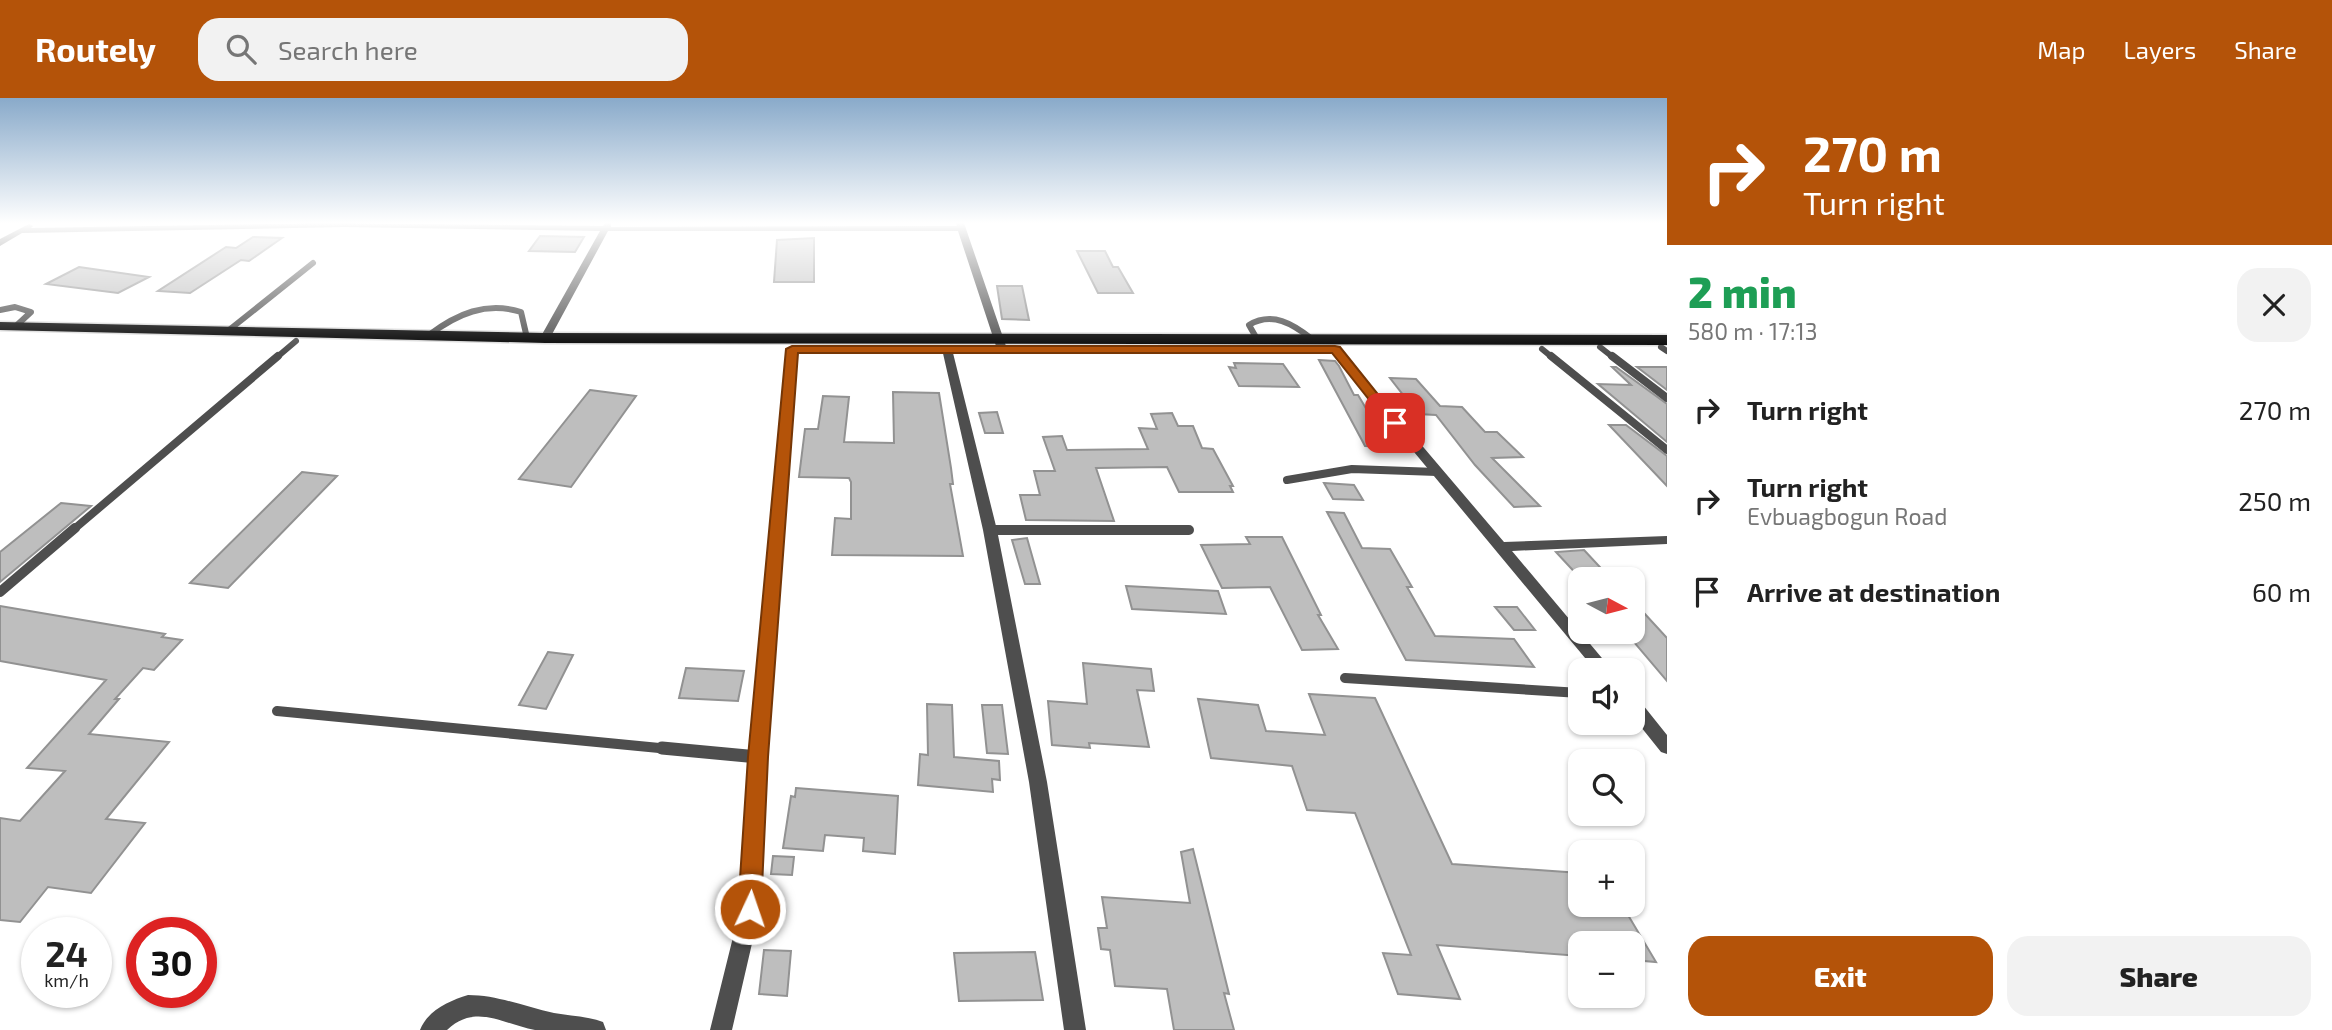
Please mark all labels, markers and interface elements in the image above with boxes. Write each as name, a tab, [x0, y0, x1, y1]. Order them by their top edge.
search box	[198, 18, 688, 81]
text: Routely	[35, 29, 156, 69]
icon: search	[222, 30, 260, 68]
text: Search here	[278, 34, 418, 65]
text: Map	[2037, 35, 2085, 64]
text: Layers	[2123, 35, 2196, 64]
text: Share	[2234, 35, 2297, 64]
text: 270 m	[1803, 123, 1942, 182]
icon: right	[1688, 126, 1779, 217]
text: Turn right	[1803, 183, 1945, 221]
text: 2 min	[1688, 266, 1797, 316]
button: close	[2237, 268, 2311, 342]
text: 580 m · 17:13	[1688, 317, 1817, 345]
icon: right	[1688, 391, 1726, 429]
pin	[1365, 393, 1425, 453]
text: Turn right	[1747, 394, 1868, 425]
text: 270 m	[2239, 394, 2311, 425]
icon: arrive	[1376, 404, 1414, 442]
text: Turn right	[1747, 471, 1868, 502]
icon: right	[1688, 482, 1726, 520]
text: 250 m	[2238, 485, 2311, 516]
text: Evbuagbogun Road	[1747, 502, 1947, 530]
north arrow	[1568, 567, 1645, 644]
map controls	[1568, 567, 1645, 1008]
icon: arrive	[1688, 573, 1726, 611]
text: Arrive at destination	[1747, 576, 2000, 607]
text: 60 m	[2252, 576, 2311, 607]
button: sound	[1568, 658, 1645, 735]
button: search	[1568, 749, 1645, 826]
button: +	[1568, 840, 1645, 917]
position arrow	[713, 872, 787, 946]
speed limit sign: 30	[126, 917, 217, 1008]
button: −	[1568, 931, 1645, 1008]
text: 24	[45, 932, 88, 974]
button: Exit	[1688, 936, 1993, 1016]
button: Share	[2007, 936, 2311, 1016]
text: km/h	[44, 969, 89, 991]

